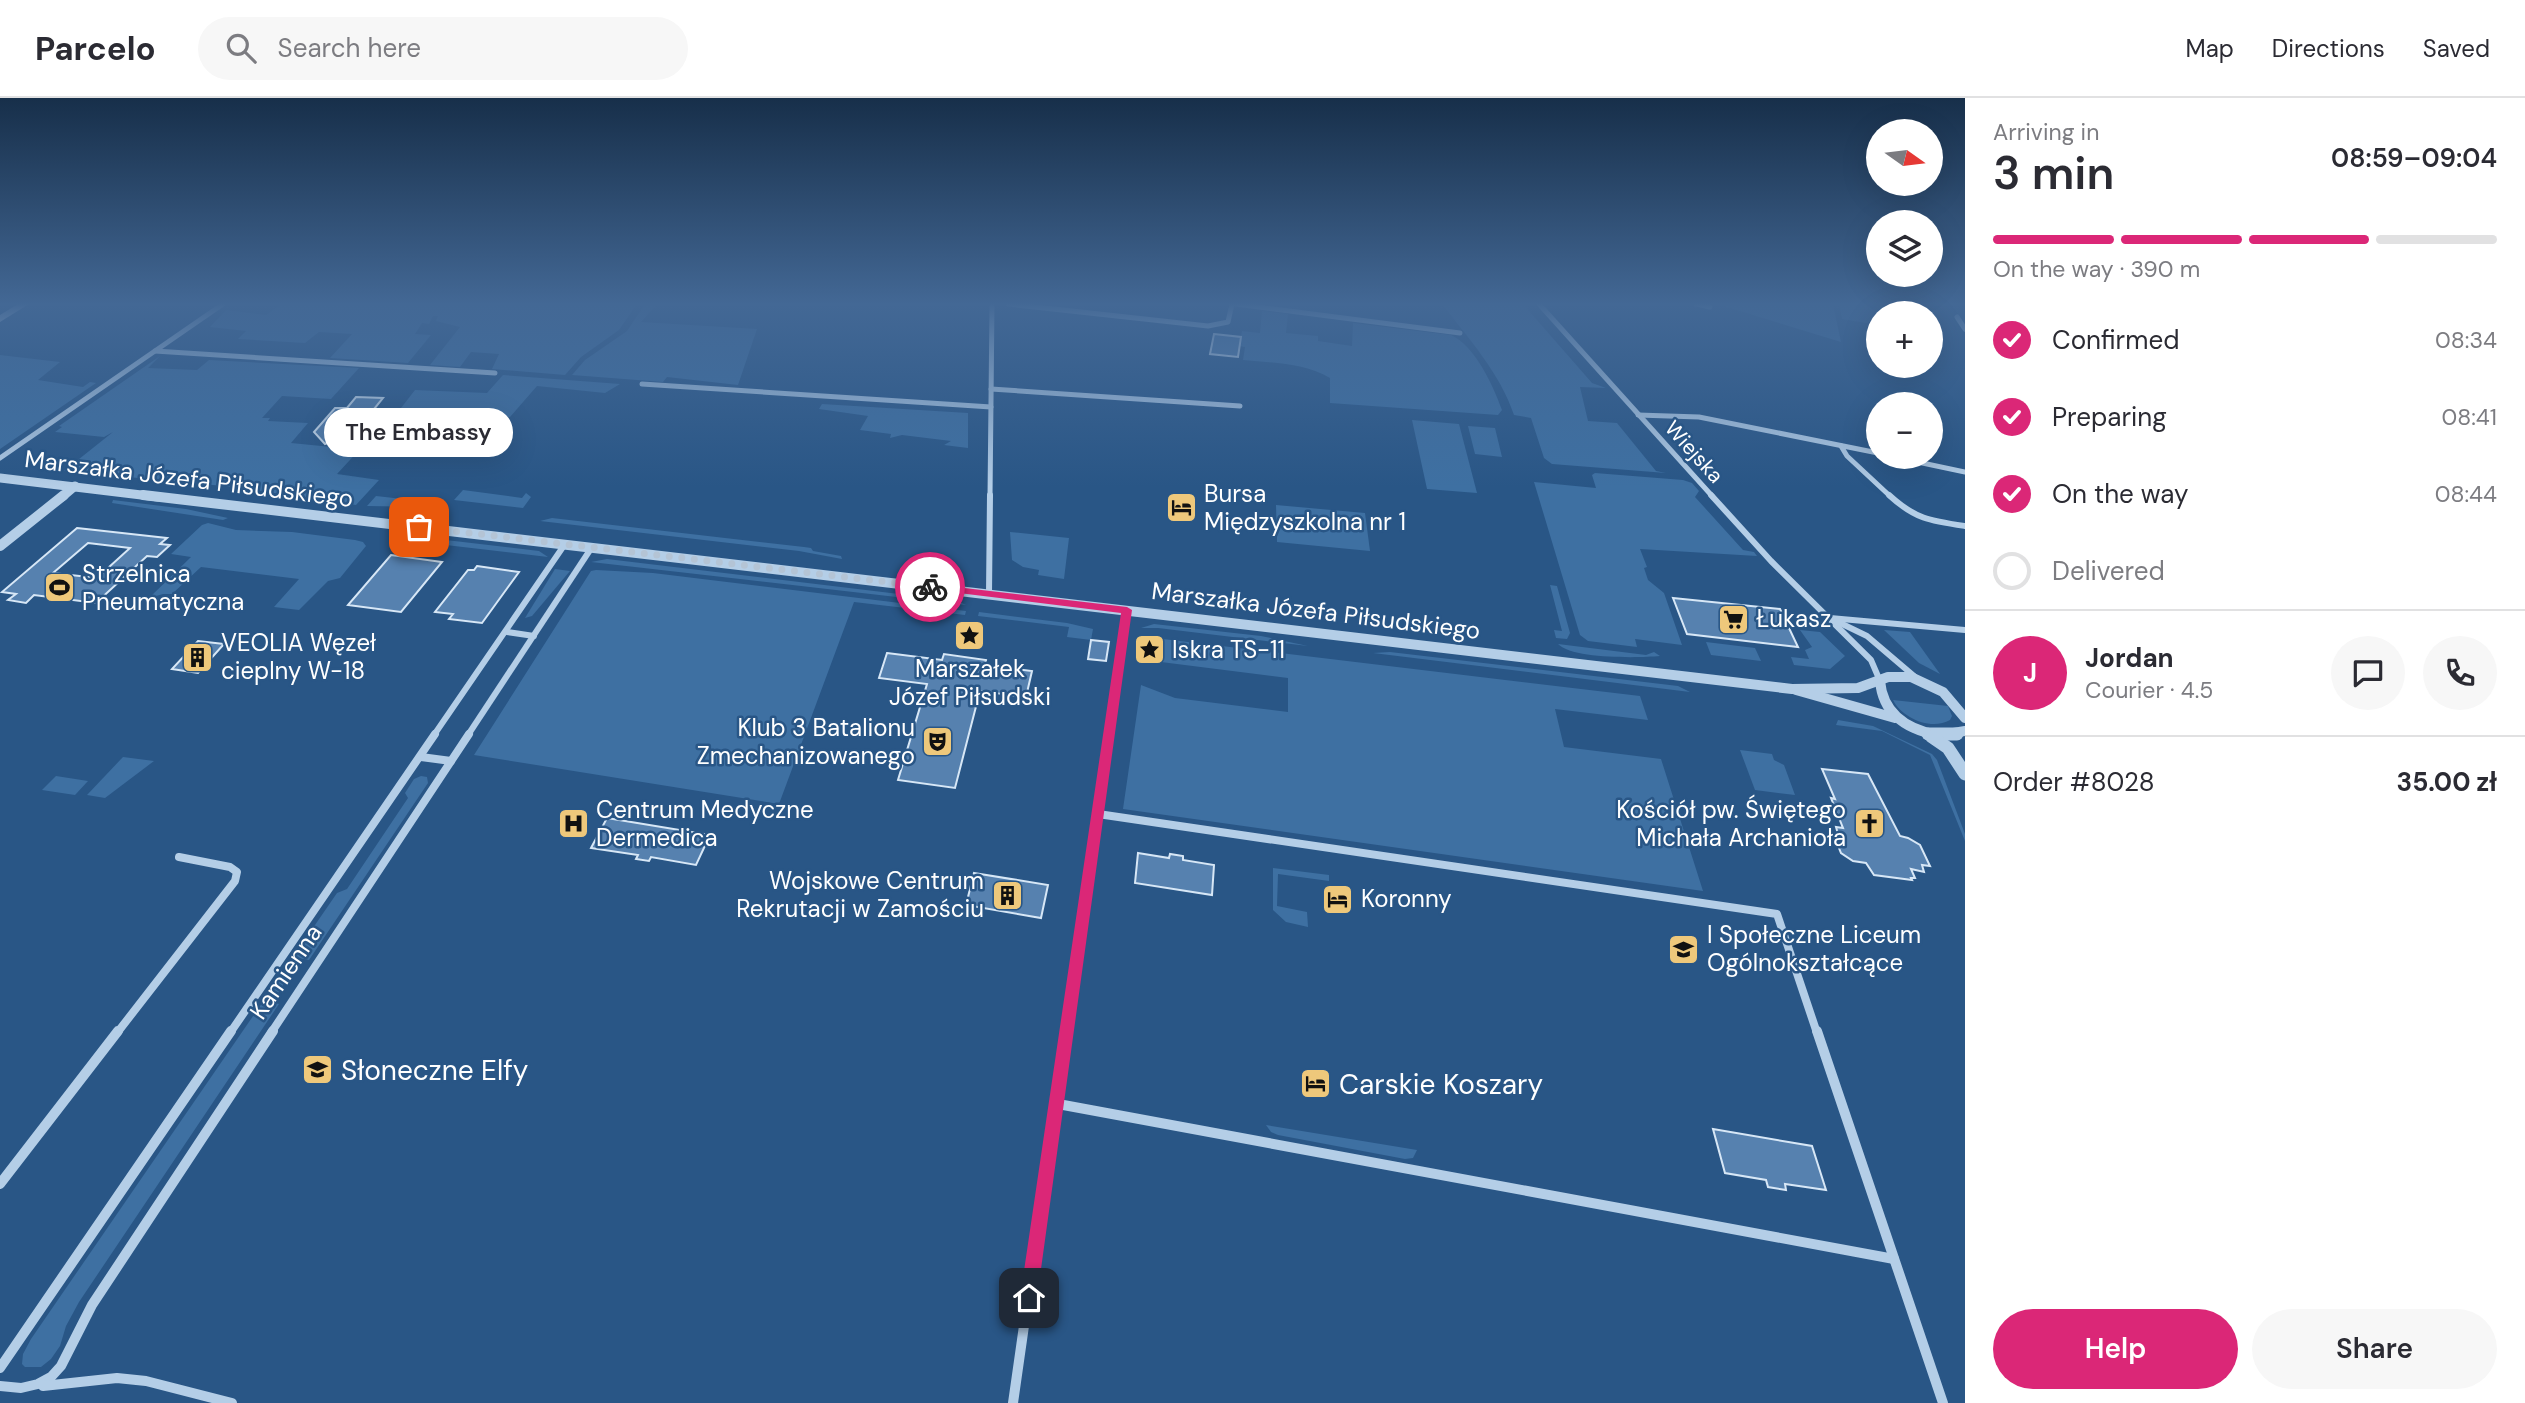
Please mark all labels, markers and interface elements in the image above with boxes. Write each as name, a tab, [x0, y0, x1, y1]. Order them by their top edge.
search box	[198, 17, 688, 80]
text: Parcelo	[35, 27, 156, 70]
icon: search	[222, 29, 260, 67]
text: Search here	[278, 31, 421, 65]
text: Map	[2186, 33, 2234, 64]
text: Directions	[2272, 33, 2385, 64]
text: Saved	[2423, 33, 2490, 64]
text: Arriving in	[1993, 117, 2099, 147]
north arrow	[1866, 119, 1942, 196]
map controls	[1866, 119, 1943, 469]
text: 08:59–09:04	[2331, 141, 2497, 175]
text: 3 min	[1993, 143, 2114, 203]
button: layers	[1866, 210, 1943, 287]
text: On the way · 390 m	[1993, 254, 2200, 284]
button: +	[1866, 301, 1943, 378]
icon: check	[1993, 321, 2031, 359]
text: Confirmed	[2052, 323, 2179, 357]
text: 08:34	[2435, 325, 2497, 355]
button: −	[1866, 392, 1943, 469]
icon: check	[1993, 398, 2031, 436]
text: Preparing	[2052, 400, 2167, 434]
text: 08:41	[2442, 402, 2497, 432]
callout: The Embassy	[324, 408, 514, 457]
street label: Wiejska	[1659, 415, 1729, 489]
text: The Embassy	[345, 417, 492, 447]
street label: Marszałka Józefa Piłsudskiego	[23, 443, 355, 514]
icon: check	[1993, 475, 2031, 513]
text: On the way	[2052, 477, 2188, 511]
place label: Bursa Międzyszkolna nr 1	[1204, 478, 1406, 537]
text: 08:44	[2435, 479, 2497, 509]
hotel icon: Bursa Międzyszkolna nr 1	[1164, 491, 1198, 525]
pin	[389, 497, 449, 557]
icon: bag	[400, 508, 438, 546]
courier	[895, 552, 965, 622]
text: Delivered	[2052, 554, 2165, 588]
place label: Strzelnica Pneumatyczna	[82, 558, 244, 617]
icon: bike	[911, 568, 949, 606]
sports icon: Strzelnica Pneumatyczna	[42, 571, 76, 605]
street label: Marszałka Józefa Piłsudskiego	[1150, 575, 1482, 646]
supermarket icon: Łukasz	[1716, 602, 1750, 636]
place label: Łukasz	[1756, 603, 1831, 634]
place icon: Marszałek Józef Piłsudski	[953, 618, 987, 652]
place label: VEOLIA Węzeł cieplny W-18	[221, 627, 376, 686]
place icon: Iskra TS-11	[1132, 633, 1166, 667]
place label: Iskra TS-11	[1172, 634, 1285, 665]
button: chat	[2331, 636, 2405, 710]
button: phone	[2423, 636, 2497, 710]
building icon: VEOLIA Węzeł cieplny W-18	[181, 640, 215, 674]
text: Jordan	[2085, 641, 2174, 675]
place label: Marszałek Józef Piłsudski	[889, 653, 1051, 712]
text: J	[2023, 656, 2037, 690]
text: Courier · 4.5	[2085, 675, 2213, 705]
place label: Klub 3 Batalionu Zmechanizowanego	[697, 712, 915, 771]
theatre icon: Klub 3 Batalionu Zmechanizowanego	[921, 725, 955, 759]
text: Order #8028	[1993, 765, 2154, 799]
text: 35.00 zł	[2397, 765, 2497, 799]
place label: Centrum Medyczne Dermedica	[596, 794, 814, 853]
place label: Kościół pw. Świętego Michała Archanioła	[1616, 794, 1846, 853]
hospital icon: Centrum Medyczne Dermedica	[556, 807, 590, 841]
church icon: Kościół pw. Świętego Michała Archanioła	[1852, 807, 1886, 841]
place label: Wojskowe Centrum Rekrutacji w Zamościu	[736, 865, 984, 924]
building icon: Wojskowe Centrum Rekrutacji w Zamościu	[990, 878, 1024, 912]
hotel icon: Koronny	[1321, 882, 1355, 916]
place label: Koronny	[1361, 883, 1452, 914]
street label: Kamienna	[243, 918, 329, 1025]
place label: I Społeczne Liceum Ogólnokształcące	[1707, 919, 1921, 978]
school or university icon: I Społeczne Liceum Ogólnokształcące	[1667, 932, 1701, 966]
place label: Słoneczne Elfy	[341, 1052, 528, 1089]
school or university icon: Słoneczne Elfy	[301, 1053, 335, 1087]
place label: Carskie Koszary	[1339, 1066, 1543, 1103]
hotel icon: Carskie Koszary	[1299, 1067, 1333, 1101]
pin	[999, 1268, 1059, 1328]
icon: home	[1010, 1279, 1048, 1317]
button: Help	[1993, 1309, 2238, 1389]
button: Share	[2252, 1309, 2497, 1389]

